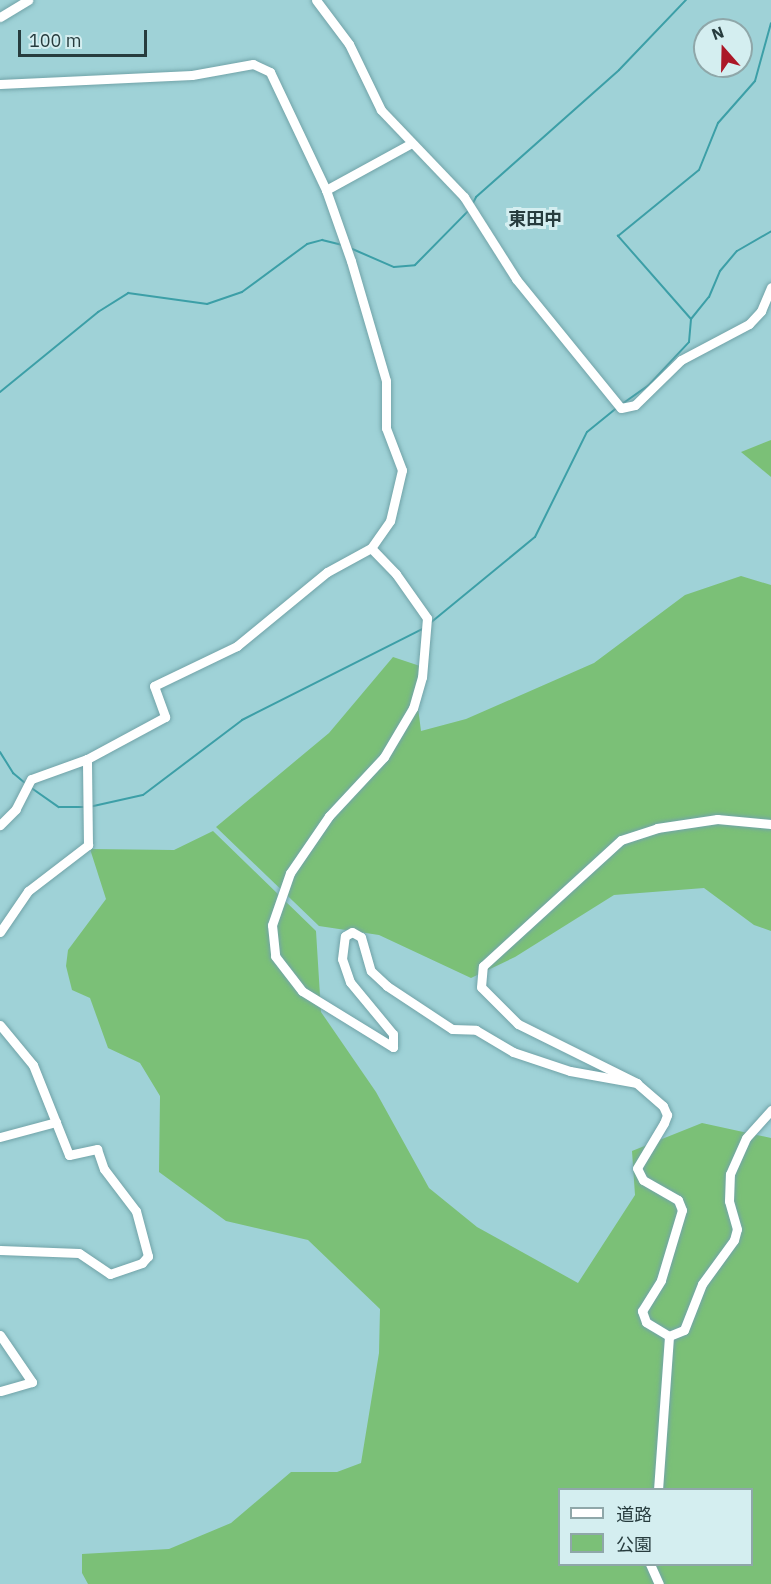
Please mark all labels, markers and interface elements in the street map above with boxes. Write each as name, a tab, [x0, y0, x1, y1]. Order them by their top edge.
scale bar	[21, 18, 150, 56]
north arrow	[693, 18, 753, 78]
text: N	[709, 22, 726, 44]
text: 100 m	[29, 29, 81, 52]
district label: 東田中	[508, 208, 562, 230]
legend	[558, 1488, 753, 1566]
text: 道路	[616, 1503, 652, 1526]
text: 公園	[616, 1533, 652, 1556]

